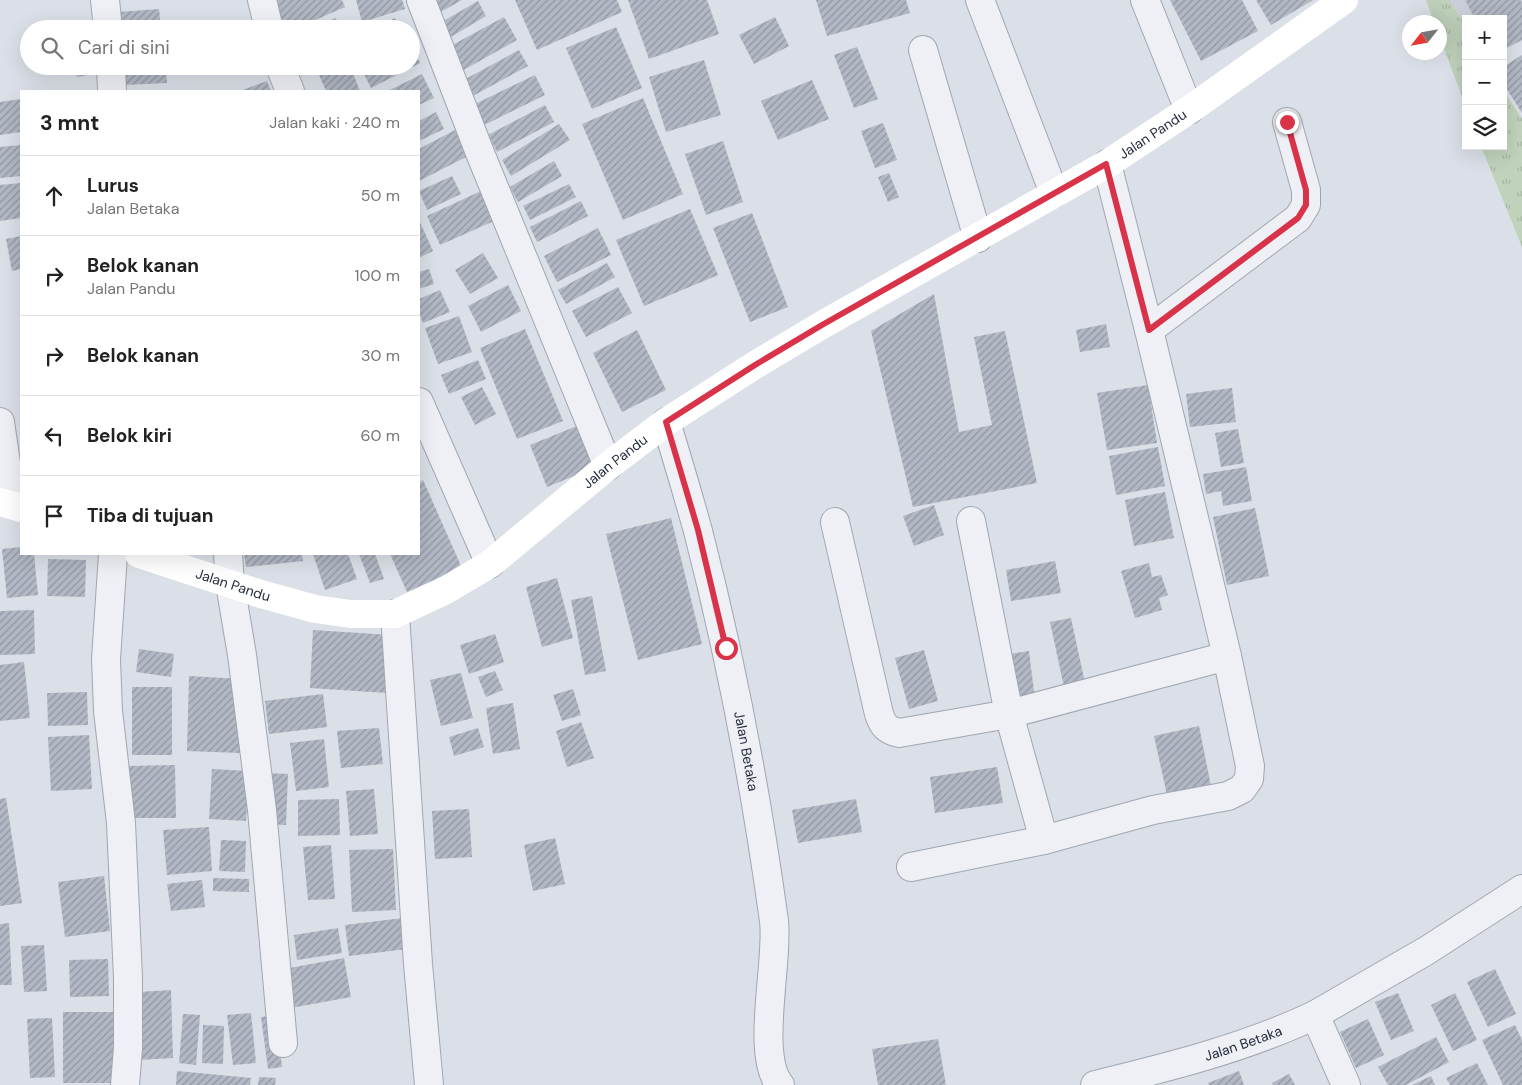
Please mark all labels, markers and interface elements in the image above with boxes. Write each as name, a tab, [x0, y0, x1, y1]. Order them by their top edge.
north arrow	[1402, 15, 1447, 60]
map controls	[1462, 15, 1507, 150]
button: +	[1462, 15, 1507, 60]
search box	[20, 20, 420, 75]
icon: search	[38, 34, 66, 62]
text: Cari di sini	[78, 35, 170, 60]
button: −	[1462, 60, 1507, 105]
street label: Jalan Pandu	[1115, 105, 1190, 163]
button: layers	[1462, 105, 1507, 150]
text: 3 mnt	[40, 109, 99, 137]
route end	[1276, 111, 1299, 134]
text: Jalan kaki · 240 m	[269, 112, 400, 133]
text: Lurus	[87, 173, 139, 198]
icon: ahead	[40, 182, 68, 210]
text: 50 m	[361, 185, 400, 206]
text: Jalan Betaka	[87, 198, 180, 219]
text: Belok kanan	[87, 253, 199, 278]
icon: right	[40, 262, 68, 290]
text: 100 m	[355, 265, 400, 286]
text: Jalan Pandu	[87, 278, 175, 299]
icon: right	[40, 342, 68, 370]
text: Belok kanan	[87, 343, 199, 368]
text: 30 m	[361, 345, 400, 366]
icon: left	[40, 422, 68, 450]
text: Belok kiri	[87, 423, 172, 448]
text: 60 m	[360, 425, 400, 446]
street label: Jalan Pandu	[579, 430, 651, 492]
icon: arrive	[40, 502, 68, 530]
text: Tiba di tujuan	[87, 503, 213, 528]
street label: Jalan Pandu	[193, 564, 272, 605]
route start	[715, 637, 738, 660]
street label: Jalan Betaka	[730, 709, 763, 793]
street label: Jalan Betaka	[1202, 1021, 1285, 1065]

